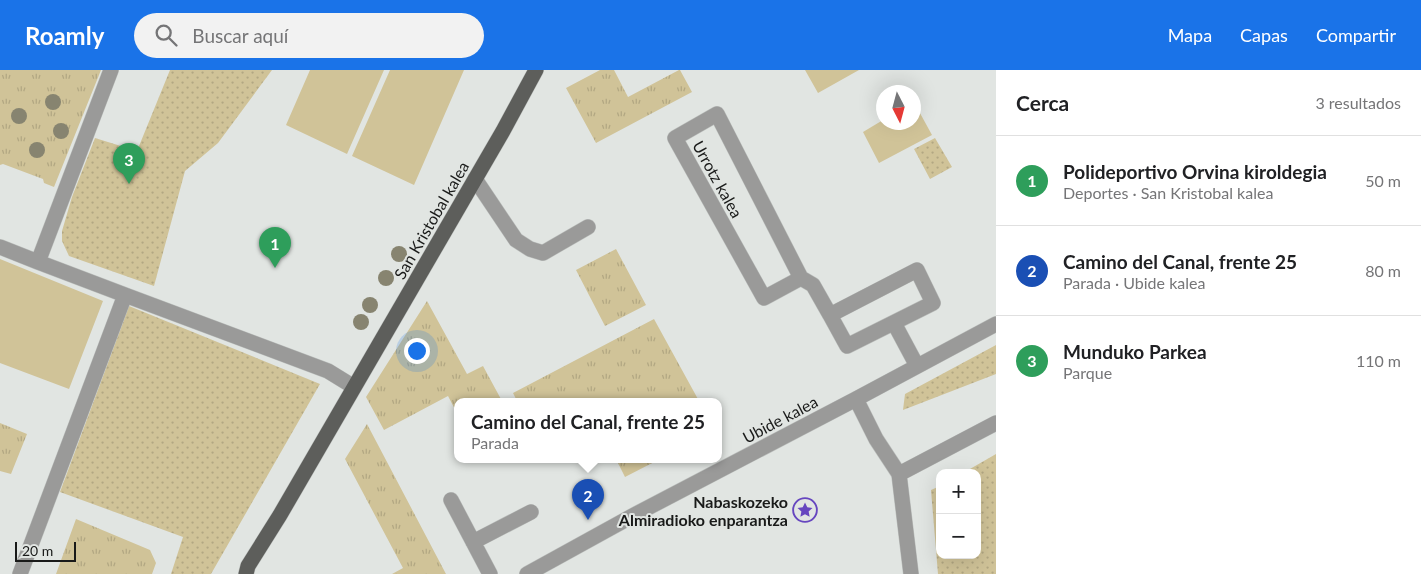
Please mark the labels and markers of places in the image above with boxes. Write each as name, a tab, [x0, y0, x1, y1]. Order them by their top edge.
pin: 3	[113, 143, 145, 184]
pin: 1	[259, 227, 291, 268]
pin: 2	[572, 479, 604, 520]
place label: Nabaskozeko Almiradioko enparantza	[618, 492, 788, 529]
place icon: Nabaskozeko Almiradioko enparantza	[792, 497, 818, 523]

